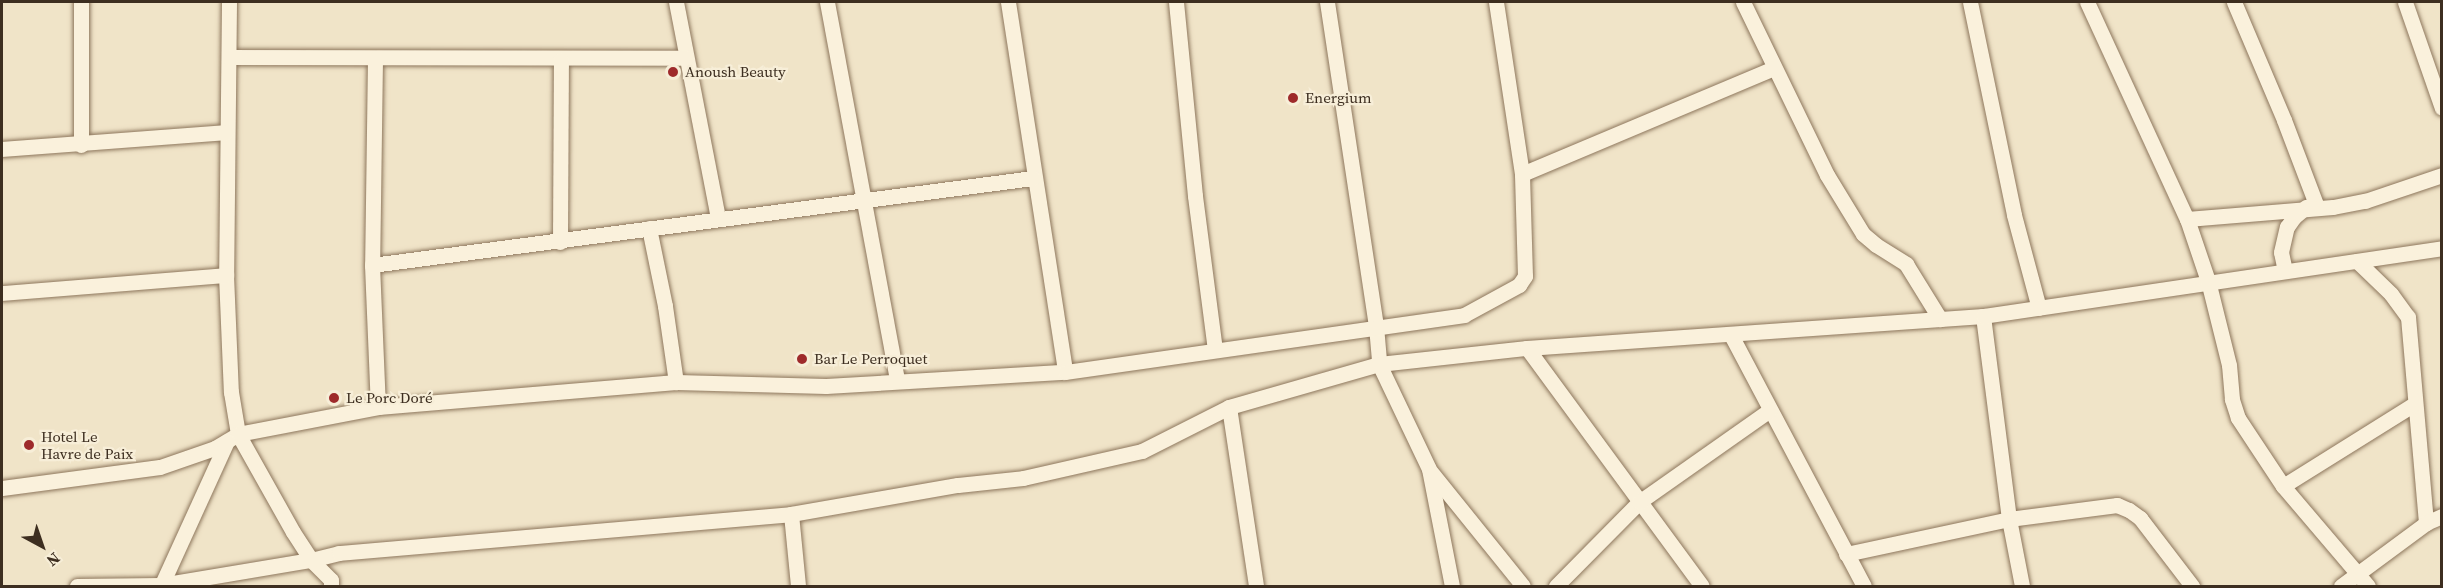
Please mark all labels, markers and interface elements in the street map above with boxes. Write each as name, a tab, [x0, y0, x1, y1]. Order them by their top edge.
place label: Anoush Beauty	[685, 63, 786, 81]
marker: Anoush Beauty	[666, 65, 680, 79]
place label: Energium	[1305, 89, 1371, 107]
marker: Energium	[1286, 91, 1300, 105]
place label: Bar Le Perroquet	[814, 350, 927, 368]
marker: Bar Le Perroquet	[795, 352, 809, 366]
place label: Le Porc Doré	[346, 389, 433, 407]
marker: Le Porc Doré	[327, 391, 341, 405]
place label: Hotel Le Havre de Paix	[41, 427, 133, 462]
marker: Hotel Le Havre de Paix	[22, 438, 36, 452]
north arrow	[12, 516, 72, 576]
text: N	[42, 548, 65, 572]

